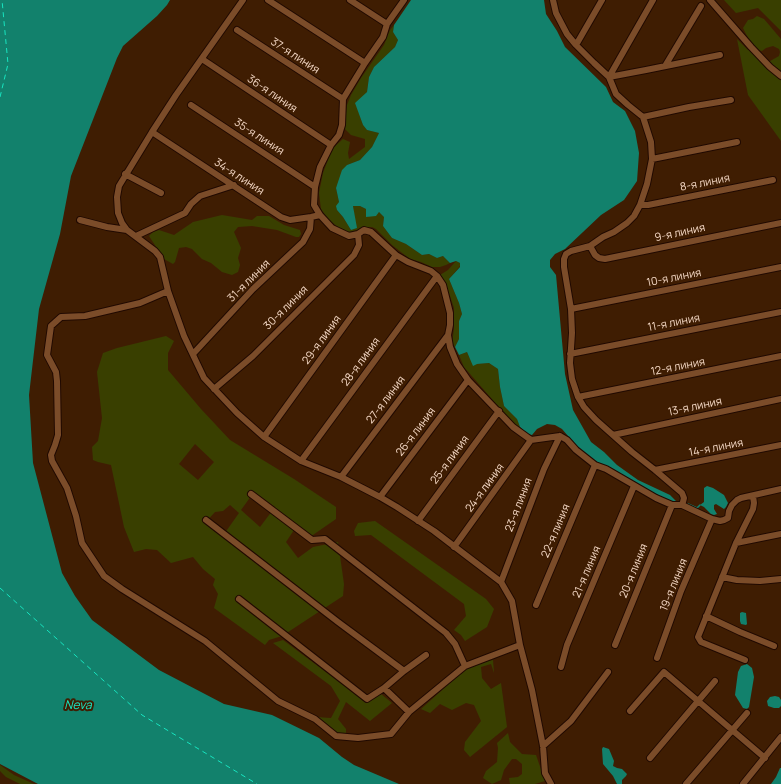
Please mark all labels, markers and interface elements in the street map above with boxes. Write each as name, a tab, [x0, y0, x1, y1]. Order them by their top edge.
street label: 37-я линия	[268, 35, 322, 77]
street label: 36-я линия	[245, 73, 299, 115]
street label: 35-я линия	[232, 116, 286, 158]
street label: 34-я линия	[212, 156, 266, 198]
street label: 8-я линия	[679, 172, 731, 194]
street label: 9-я линия	[654, 221, 706, 245]
street label: 31-я линия	[225, 257, 273, 305]
street label: 10-я линия	[646, 266, 702, 290]
street label: 30-я линия	[261, 283, 311, 333]
street label: 11-я линия	[647, 311, 701, 335]
street label: 29-я линия	[300, 313, 344, 367]
street label: 28-я линия	[339, 335, 383, 389]
street label: 12-я линия	[650, 355, 706, 379]
street label: 27-я линия	[364, 374, 408, 426]
street label: 13-я линия	[667, 395, 723, 419]
street label: 26-я линия	[393, 405, 439, 459]
street label: 25-я линия	[428, 433, 472, 487]
street label: 14-я линия	[688, 436, 744, 460]
street label: 24-я линия	[463, 461, 507, 515]
street label: 23-я линия	[503, 476, 535, 534]
street label: 22-я линия	[539, 502, 573, 560]
street label: 20-я линия	[617, 542, 651, 600]
street label: 21-я линия	[570, 544, 604, 600]
street label: 19-я линия	[657, 557, 691, 613]
water label: Neva	[64, 699, 92, 713]

